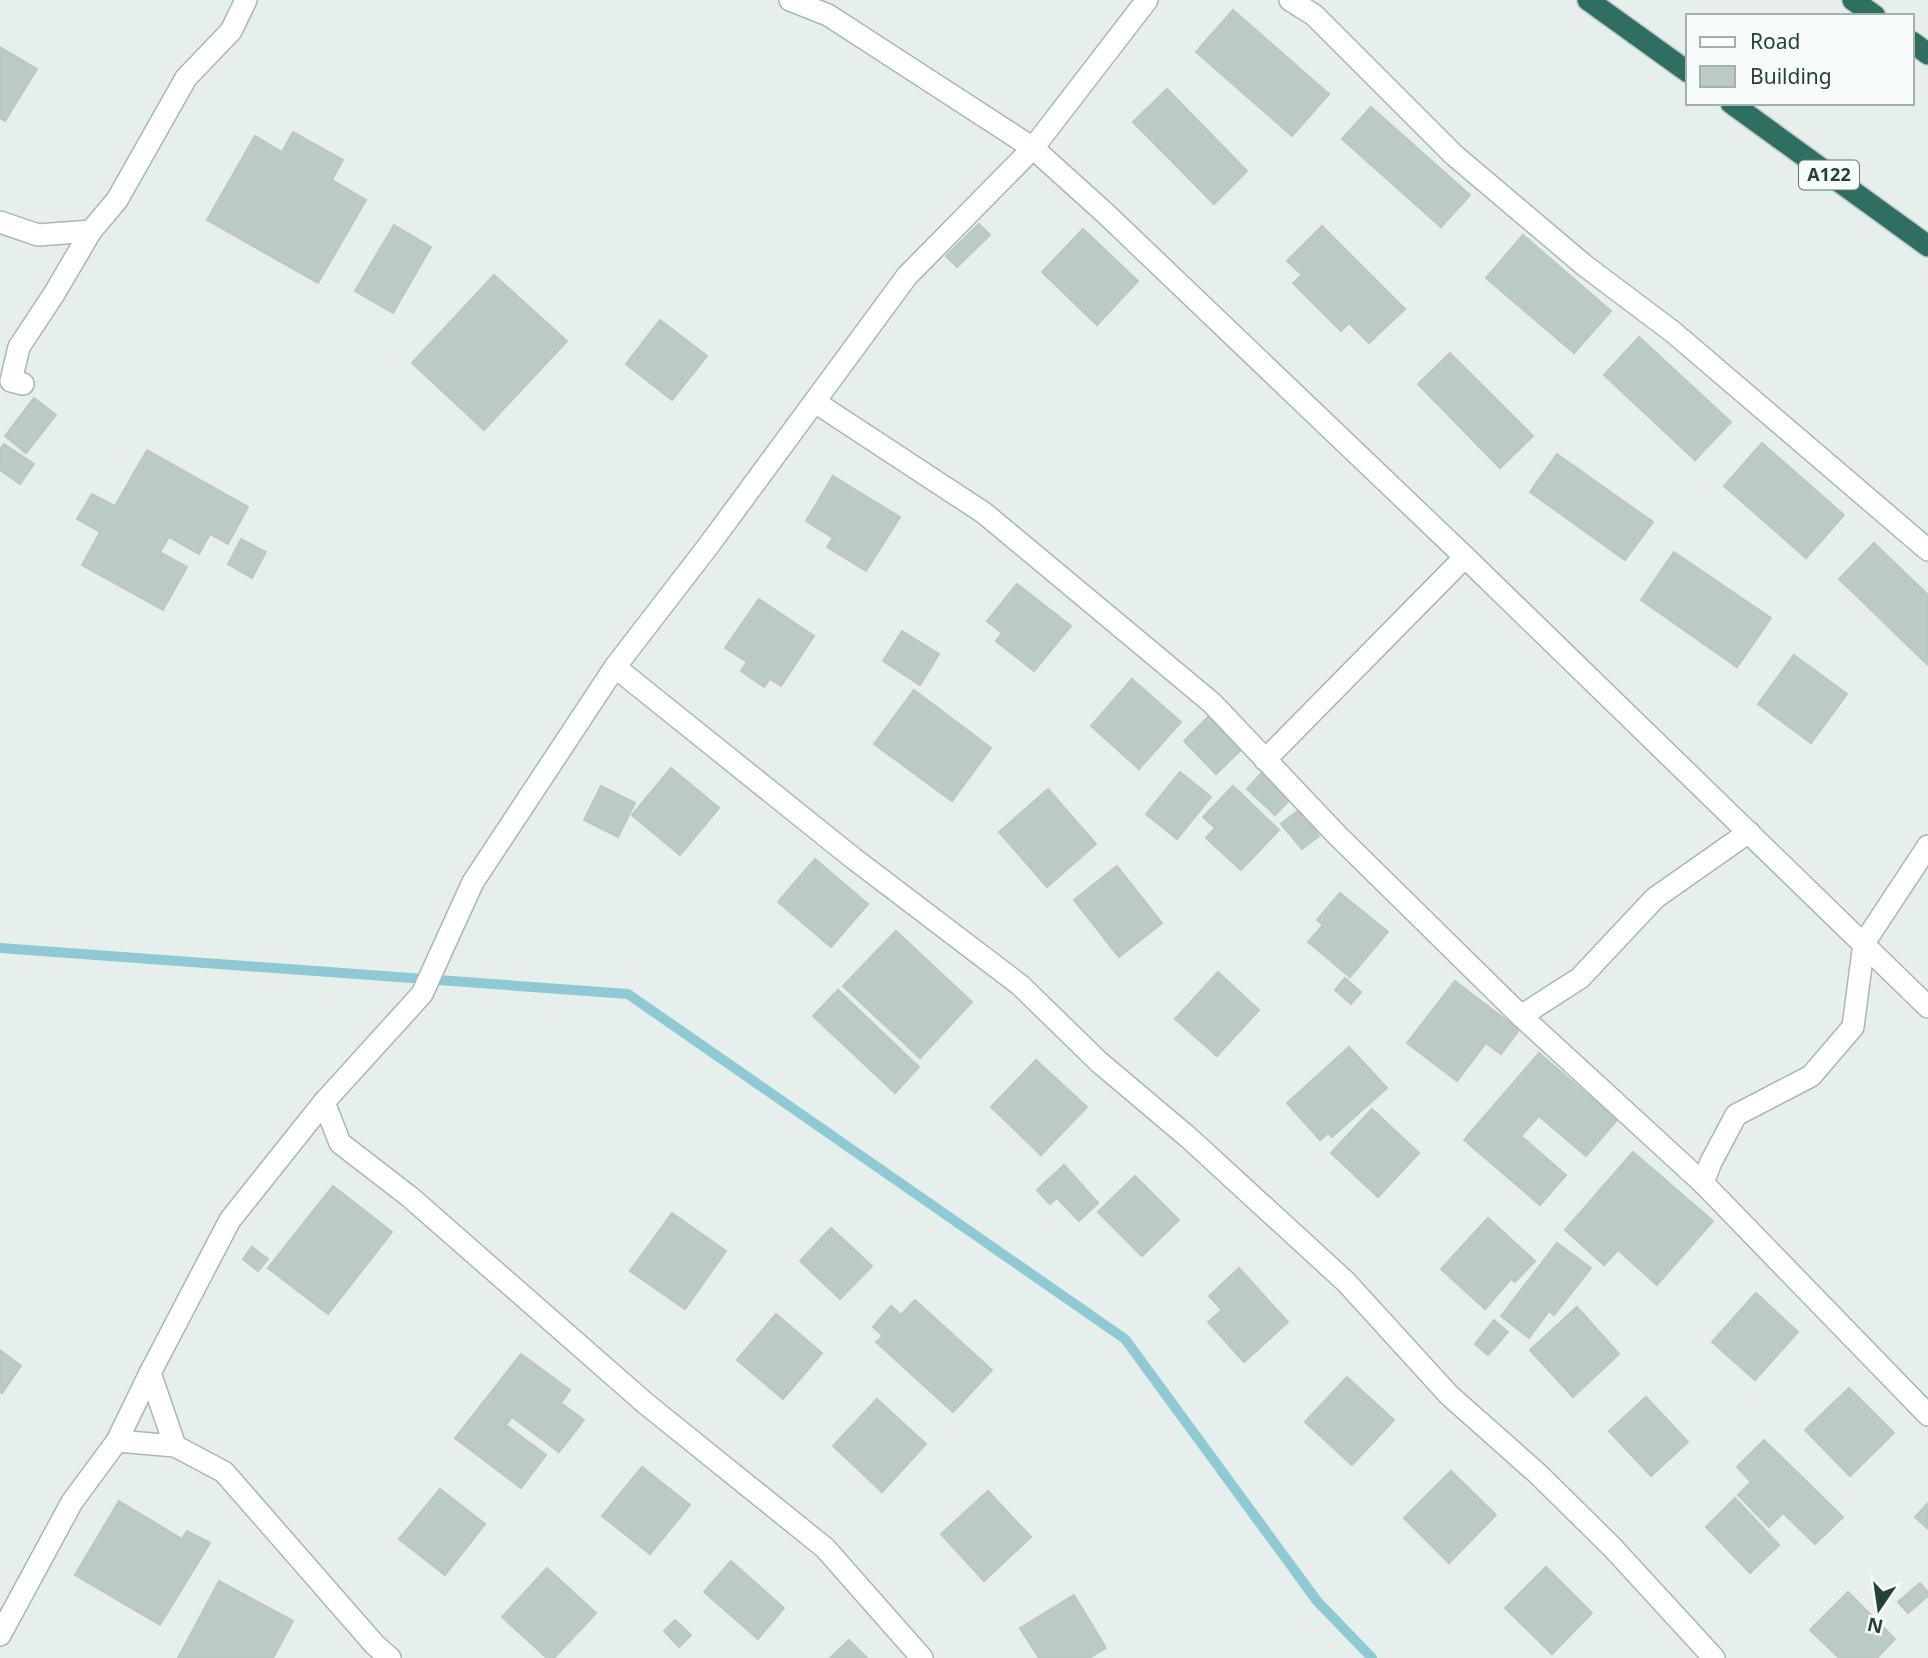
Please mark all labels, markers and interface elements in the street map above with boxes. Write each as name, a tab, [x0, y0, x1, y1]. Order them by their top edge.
legend	[1686, 14, 1914, 105]
text: Road	[1750, 27, 1800, 55]
text: Building	[1750, 62, 1832, 90]
road number: A122	[1799, 160, 1859, 190]
north arrow	[1844, 1574, 1914, 1644]
text: N	[1865, 1611, 1886, 1640]

